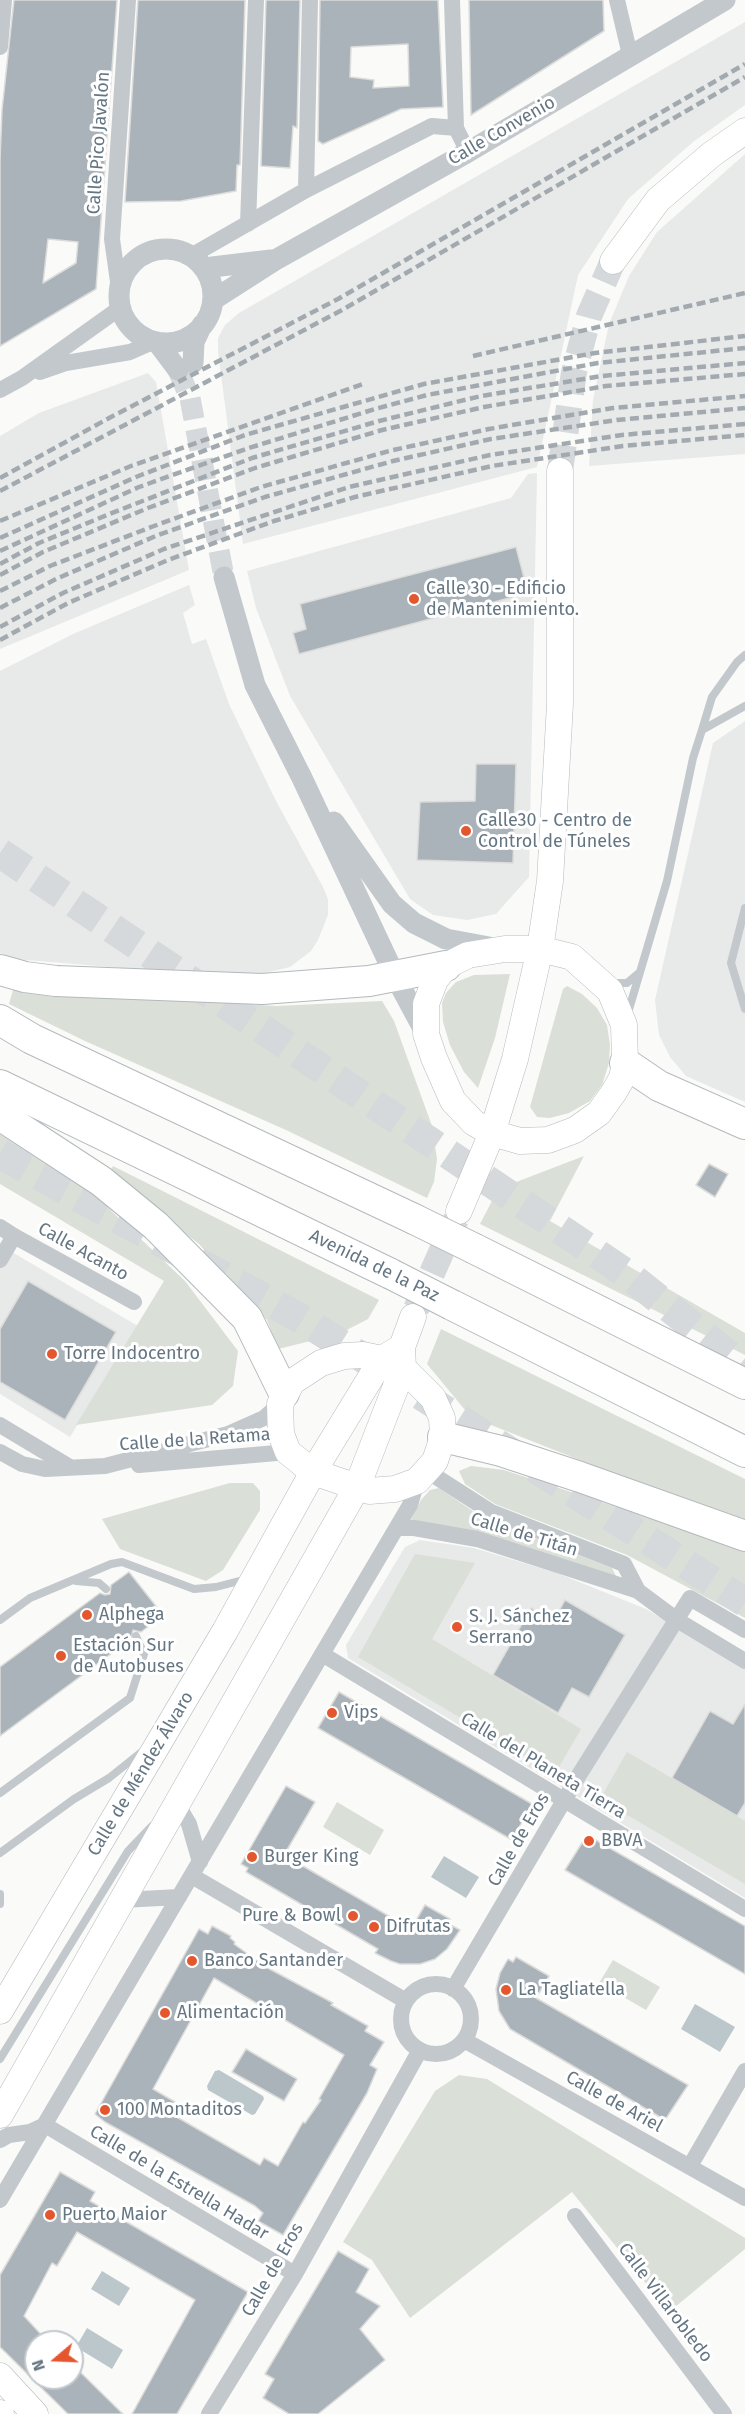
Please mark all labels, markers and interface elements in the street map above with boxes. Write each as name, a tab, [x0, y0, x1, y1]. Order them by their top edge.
street label: Calle Pico Javalón	[83, 71, 115, 215]
street label: Calle Convenio	[445, 92, 559, 170]
place label: Calle 30 - Edificio de Mantenimiento.	[426, 578, 579, 620]
marker: Calle 30 - Edificio de Mantenimiento.	[407, 592, 421, 606]
place label: Calle30 - Centro de Control de Túneles	[478, 810, 632, 852]
marker: Calle30 - Centro de Control de Túneles	[459, 824, 473, 838]
street label: Calle Acanto	[34, 1218, 132, 1286]
street label: Avenida de la Paz	[305, 1225, 443, 1307]
place label: Torre Indocentro	[64, 1343, 200, 1365]
marker: Torre Indocentro	[45, 1347, 59, 1361]
street label: Calle de la Retama	[119, 1424, 271, 1456]
street label: Calle de Titán	[468, 1508, 580, 1562]
place label: Alphega	[99, 1604, 164, 1626]
place label: S. J. Sánchez Serrano	[469, 1606, 569, 1648]
marker: Alphega	[80, 1608, 94, 1622]
marker: S. J. Sánchez Serrano	[450, 1620, 464, 1634]
place label: Estación Sur de Autobuses	[73, 1635, 184, 1678]
marker: Estación Sur de Autobuses	[54, 1649, 68, 1663]
street label: Calle de Méndez Álvaro	[83, 1688, 199, 1860]
place label: Vips	[344, 1702, 378, 1724]
marker: Vips	[325, 1706, 339, 1720]
street label: Calle del Planeta Tierra	[456, 1708, 630, 1824]
street label: Calle de Eros	[483, 1789, 555, 1891]
place label: BBVA	[601, 1830, 643, 1852]
marker: BBVA	[582, 1834, 596, 1848]
place label: Burger King	[264, 1846, 358, 1868]
marker: Burger King	[245, 1850, 259, 1864]
place label: Pure & Bowl	[242, 1905, 341, 1927]
marker: Pure & Bowl	[346, 1909, 360, 1923]
place label: Difrutas	[386, 1916, 451, 1938]
marker: Difrutas	[367, 1920, 381, 1934]
place label: Banco Santander	[204, 1950, 343, 1972]
marker: Banco Santander	[185, 1954, 199, 1968]
place label: La Tagliatella	[518, 1979, 625, 2001]
marker: La Tagliatella	[499, 1983, 513, 1997]
place label: Alimentación	[177, 2002, 284, 2024]
marker: Alimentación	[158, 2006, 172, 2020]
street label: Calle de Ariel	[562, 2067, 666, 2137]
place label: 100 Montaditos	[117, 2099, 242, 2121]
marker: 100 Montaditos	[98, 2103, 112, 2117]
street label: Calle de la Estrella Hadar	[86, 2121, 272, 2245]
place label: Puerto Maior	[62, 2204, 167, 2226]
marker: Puerto Maior	[43, 2208, 57, 2222]
street label: Calle de Eros	[237, 2219, 309, 2321]
street label: Calle Villarobledo	[613, 2239, 717, 2367]
north arrow	[24, 2330, 84, 2390]
text: N	[28, 2357, 49, 2373]

